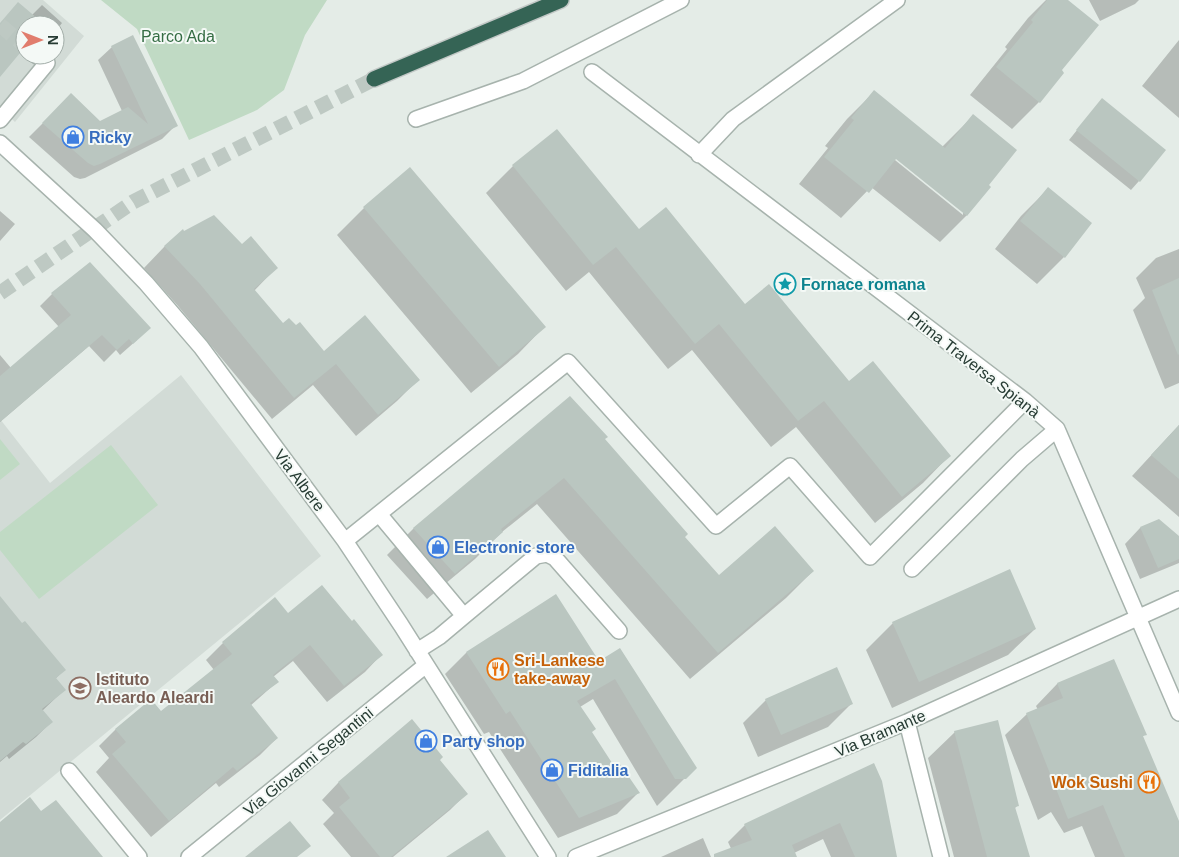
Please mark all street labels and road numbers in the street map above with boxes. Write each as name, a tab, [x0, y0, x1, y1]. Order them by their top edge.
street label: Prima Traversa Spianà	[904, 308, 1043, 421]
street label: Via Albere	[271, 446, 328, 515]
street label: Via Giovanni Segantini	[240, 704, 376, 819]
street label: Via Bramante	[832, 707, 928, 760]

